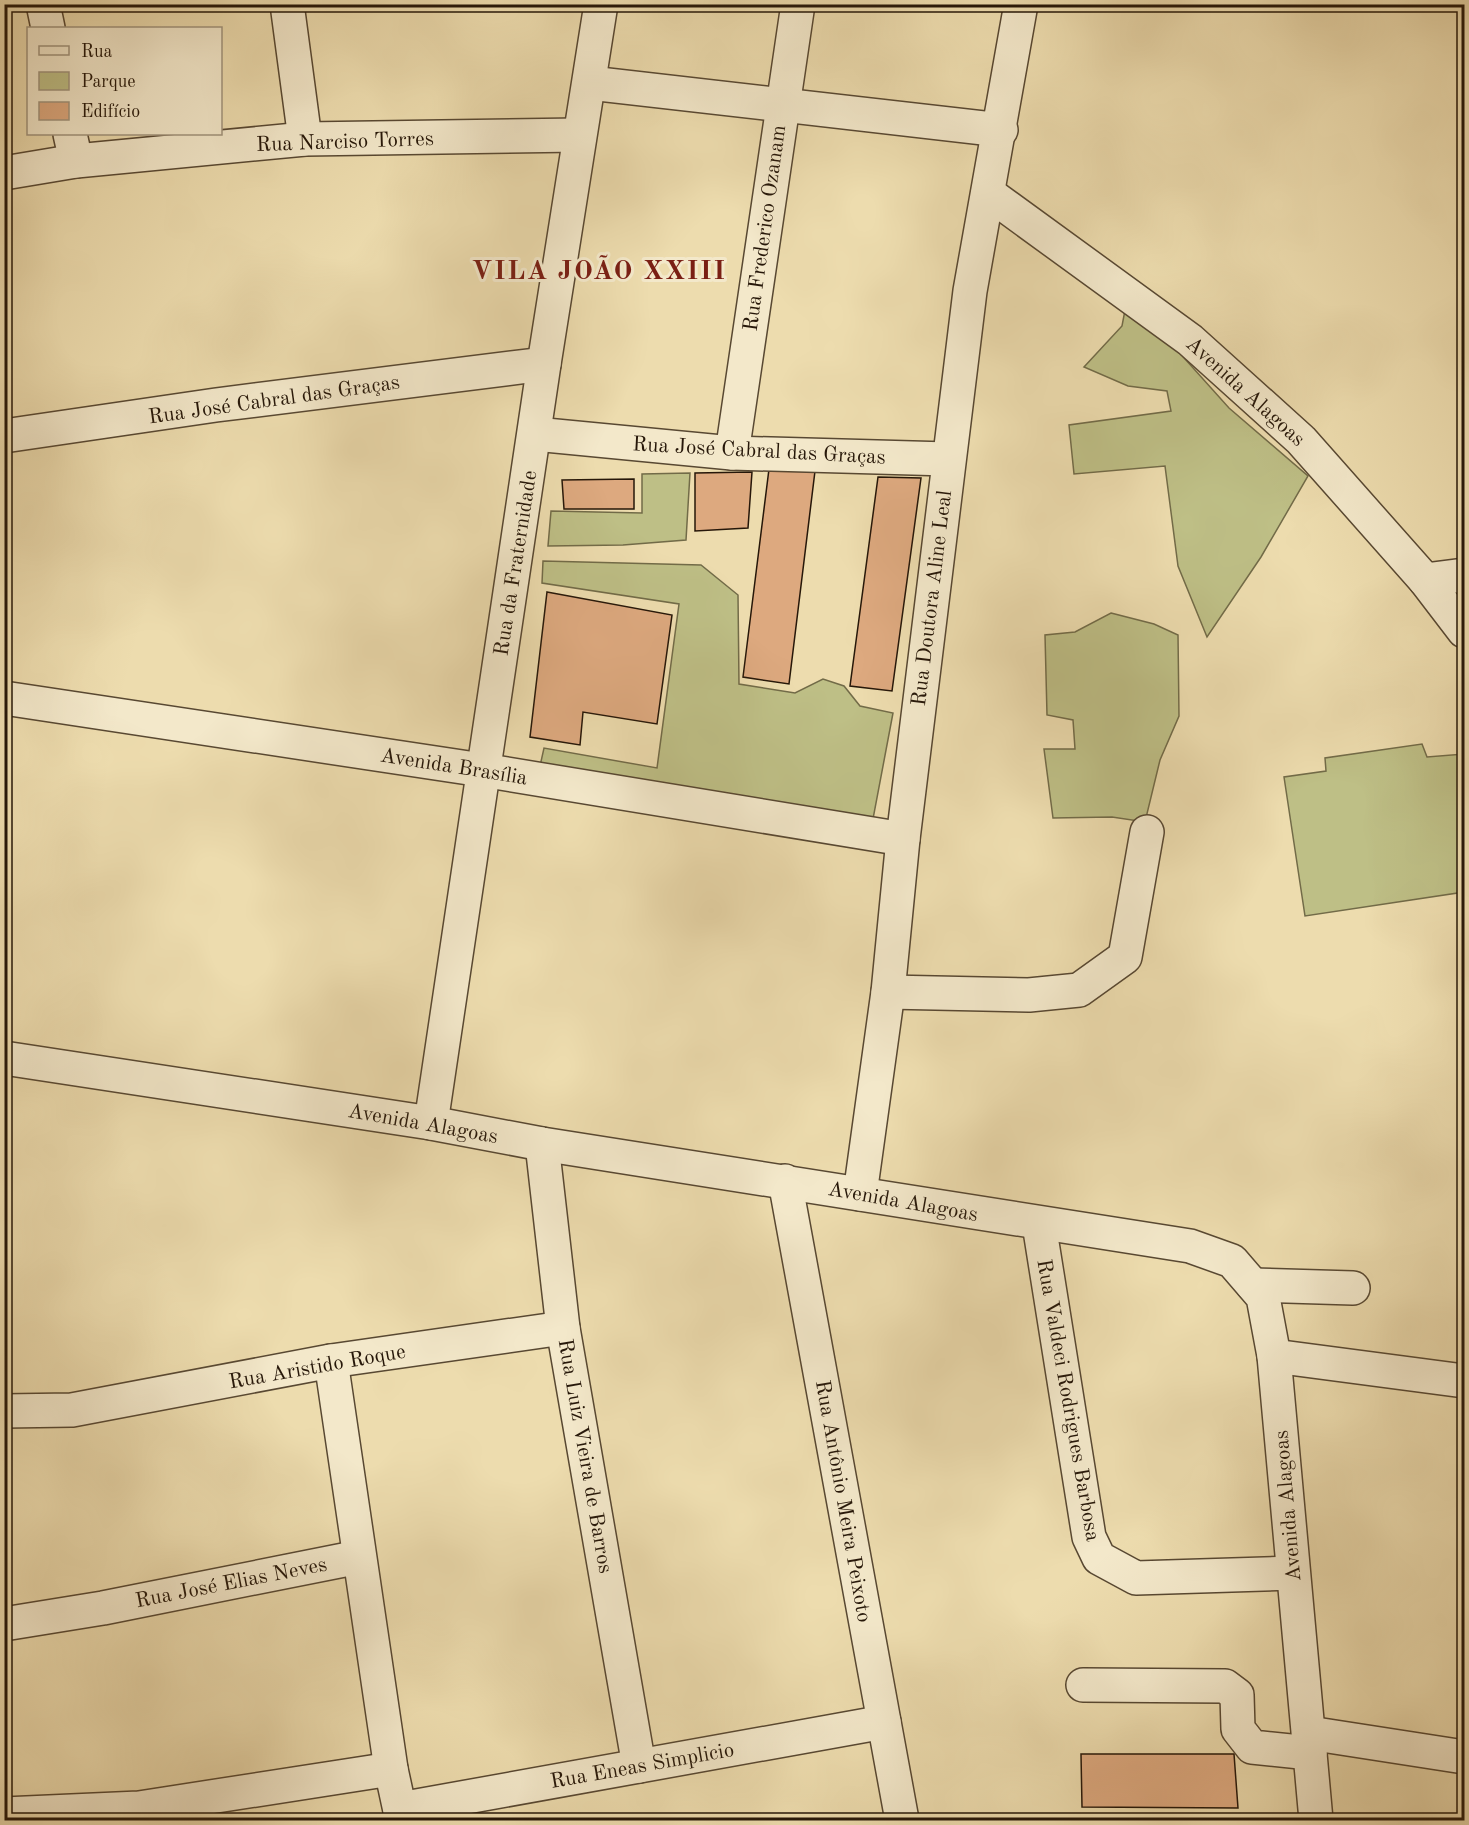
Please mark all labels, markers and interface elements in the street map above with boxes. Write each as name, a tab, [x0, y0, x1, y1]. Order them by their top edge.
legend	[27, 27, 222, 135]
text: Rua	[81, 43, 112, 61]
text: Parque	[81, 73, 136, 91]
text: Edifício	[81, 103, 140, 121]
street label: Rua Frederico Ozanam	[741, 124, 790, 333]
street label: Rua Narciso Torres	[256, 129, 434, 156]
district label: VILA JOÃO XXIII	[471, 254, 727, 285]
street label: Avenida Alagoas	[1181, 333, 1309, 451]
street label: Rua José Cabral das Graças	[147, 372, 401, 429]
street label: Rua José Cabral das Graças	[632, 434, 886, 469]
street label: Rua da Fraternidade	[491, 469, 542, 657]
street label: Rua Doutora Aline Leal	[909, 489, 956, 707]
street label: Avenida Brasília	[379, 745, 529, 789]
street label: Avenida Alagoas	[346, 1101, 499, 1148]
street label: Avenida Alagoas	[826, 1179, 979, 1226]
street label: Rua Valdeci Rodrigues Barbosa	[1032, 1257, 1103, 1543]
street label: Rua Luiz Vieira de Barros	[554, 1337, 616, 1575]
street label: Rua Aristido Roque	[227, 1342, 407, 1393]
street label: Rua Antônio Meira Peixoto	[811, 1378, 874, 1624]
street label: Avenida Alagoas	[1271, 1429, 1306, 1583]
street label: Rua José Elias Neves	[134, 1555, 329, 1612]
street label: Rua Eneas Simplicio	[549, 1740, 736, 1793]

